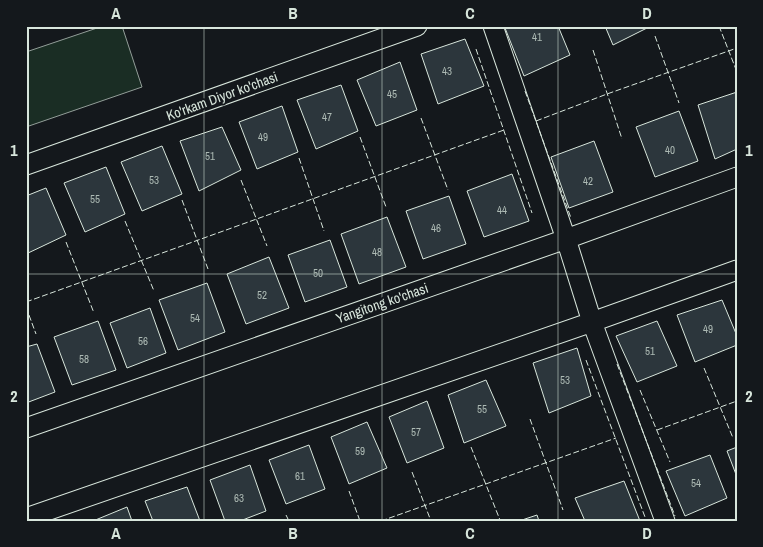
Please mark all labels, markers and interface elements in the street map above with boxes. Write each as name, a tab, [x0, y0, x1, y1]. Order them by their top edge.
text: A	[111, 2, 121, 24]
text: B	[288, 2, 298, 24]
text: C	[465, 2, 475, 24]
text: D	[642, 2, 652, 24]
house number: 41	[532, 30, 542, 44]
house number: 43	[442, 64, 452, 78]
street label: Ko'rkam Diyor ko'chasi	[164, 67, 280, 125]
house number: 45	[387, 87, 397, 101]
house number: 47	[322, 110, 332, 124]
house number: 49	[258, 130, 268, 144]
text: 1	[10, 139, 18, 161]
text: 1	[745, 139, 753, 161]
house number: 40	[665, 143, 675, 157]
house number: 51	[205, 149, 215, 163]
house number: 53	[149, 173, 159, 187]
house number: 42	[583, 174, 593, 188]
house number: 55	[90, 192, 100, 206]
house number: 44	[497, 203, 507, 217]
house number: 46	[431, 221, 441, 235]
house number: 48	[372, 245, 382, 259]
house number: 50	[313, 266, 323, 280]
street label: Yangitong ko'chasi	[333, 279, 431, 327]
house number: 52	[257, 288, 267, 302]
house number: 54	[190, 311, 200, 325]
house number: 49	[703, 322, 713, 336]
house number: 56	[138, 334, 148, 348]
house number: 51	[645, 344, 655, 358]
house number: 58	[79, 352, 89, 366]
house number: 53	[560, 373, 570, 387]
text: 2	[10, 385, 18, 407]
text: 2	[745, 385, 753, 407]
house number: 55	[477, 402, 487, 416]
house number: 57	[411, 425, 421, 439]
house number: 59	[355, 444, 365, 458]
house number: 61	[295, 469, 305, 483]
house number: 54	[691, 476, 701, 490]
house number: 63	[234, 491, 244, 505]
text: A	[111, 522, 121, 544]
text: B	[288, 522, 298, 544]
text: C	[465, 522, 475, 544]
text: D	[642, 522, 652, 544]

